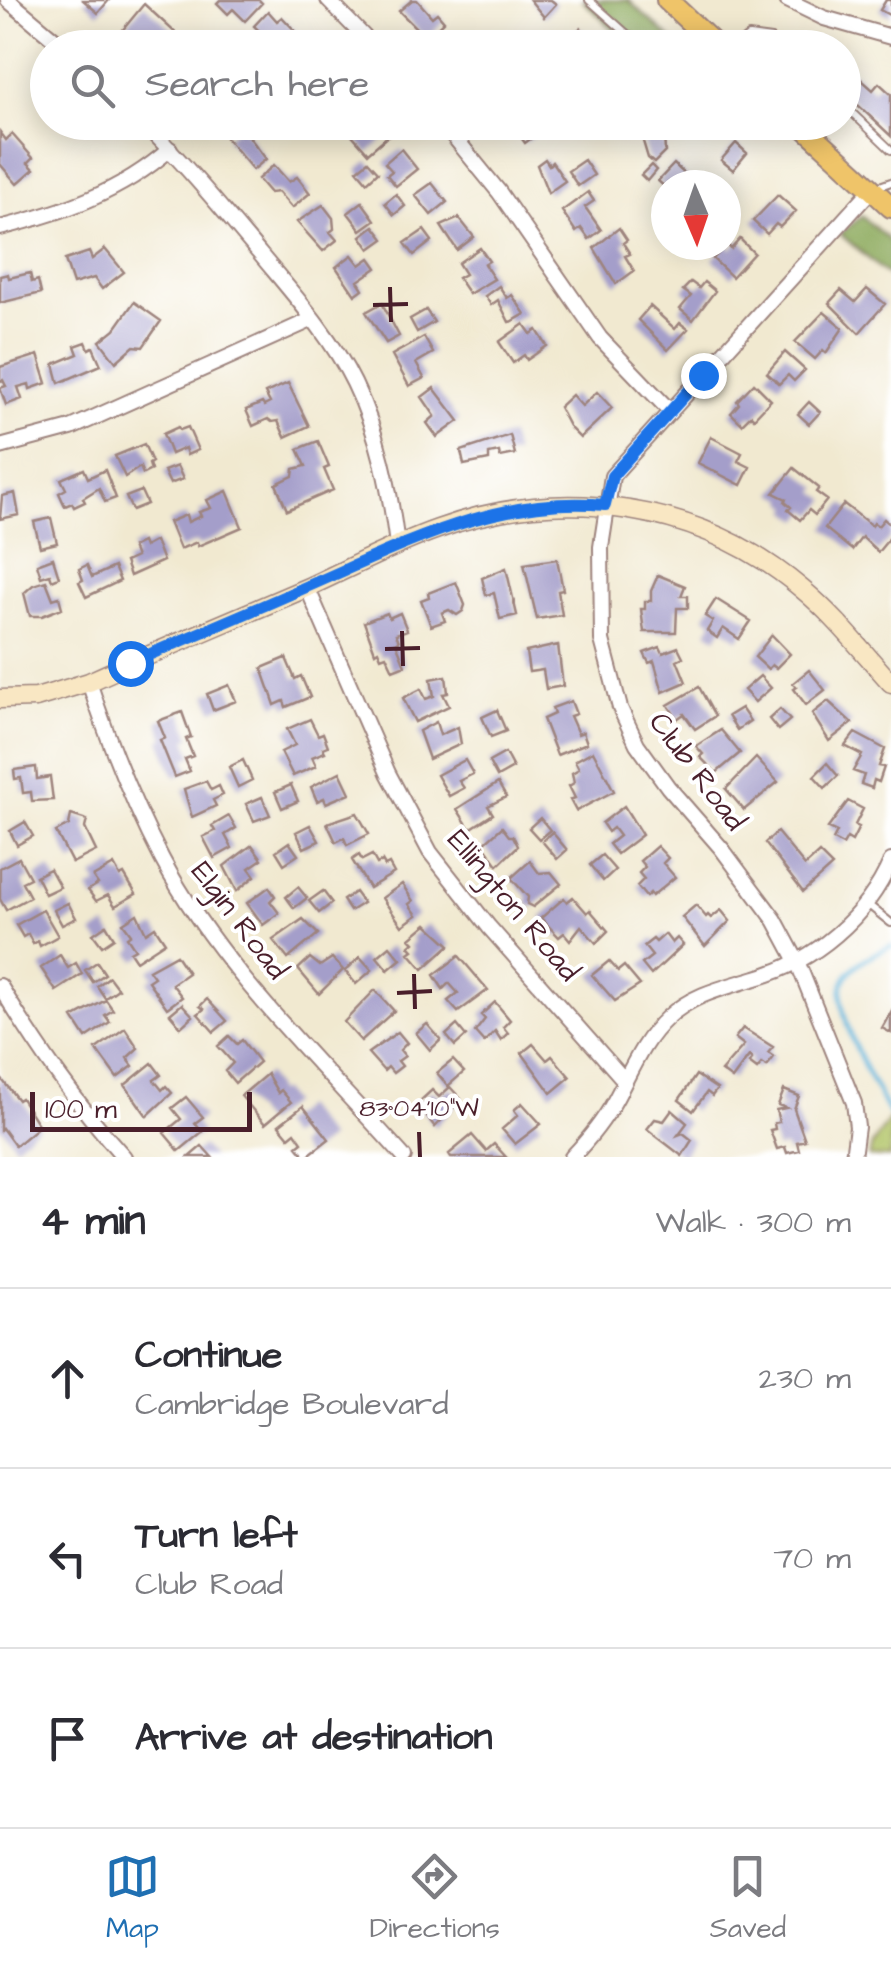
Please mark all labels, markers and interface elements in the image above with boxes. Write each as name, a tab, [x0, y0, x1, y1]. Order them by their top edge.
search box	[30, 30, 861, 140]
icon: search	[65, 58, 120, 113]
text: Search here	[145, 59, 369, 111]
north arrow	[651, 170, 741, 260]
route end	[681, 353, 727, 399]
route start	[108, 641, 154, 687]
street label: Club Road	[639, 703, 756, 840]
street label: Ellington Road	[436, 820, 589, 991]
street label: Elgin Road	[180, 853, 298, 989]
scale bar	[30, 1087, 252, 1132]
text: 100 m	[45, 1090, 117, 1129]
text: 83°04'10"W	[359, 1091, 479, 1126]
text: 4 min	[40, 1193, 145, 1251]
text: Walk · 300 m	[655, 1200, 851, 1245]
text: Continue	[135, 1330, 282, 1382]
icon: ahead	[40, 1351, 95, 1406]
text: 230 m	[759, 1356, 851, 1401]
text: Cambridge Boulevard	[135, 1382, 449, 1427]
text: Turn left	[135, 1510, 298, 1562]
icon: left	[40, 1531, 95, 1586]
text: 70 m	[773, 1536, 851, 1581]
text: Club Road	[135, 1562, 283, 1607]
icon: arrive	[40, 1711, 95, 1766]
text: Arrive at destination	[135, 1712, 492, 1764]
tab: Map	[105, 1849, 160, 1948]
tab: Directions	[370, 1849, 500, 1948]
tab: Saved	[710, 1849, 786, 1948]

